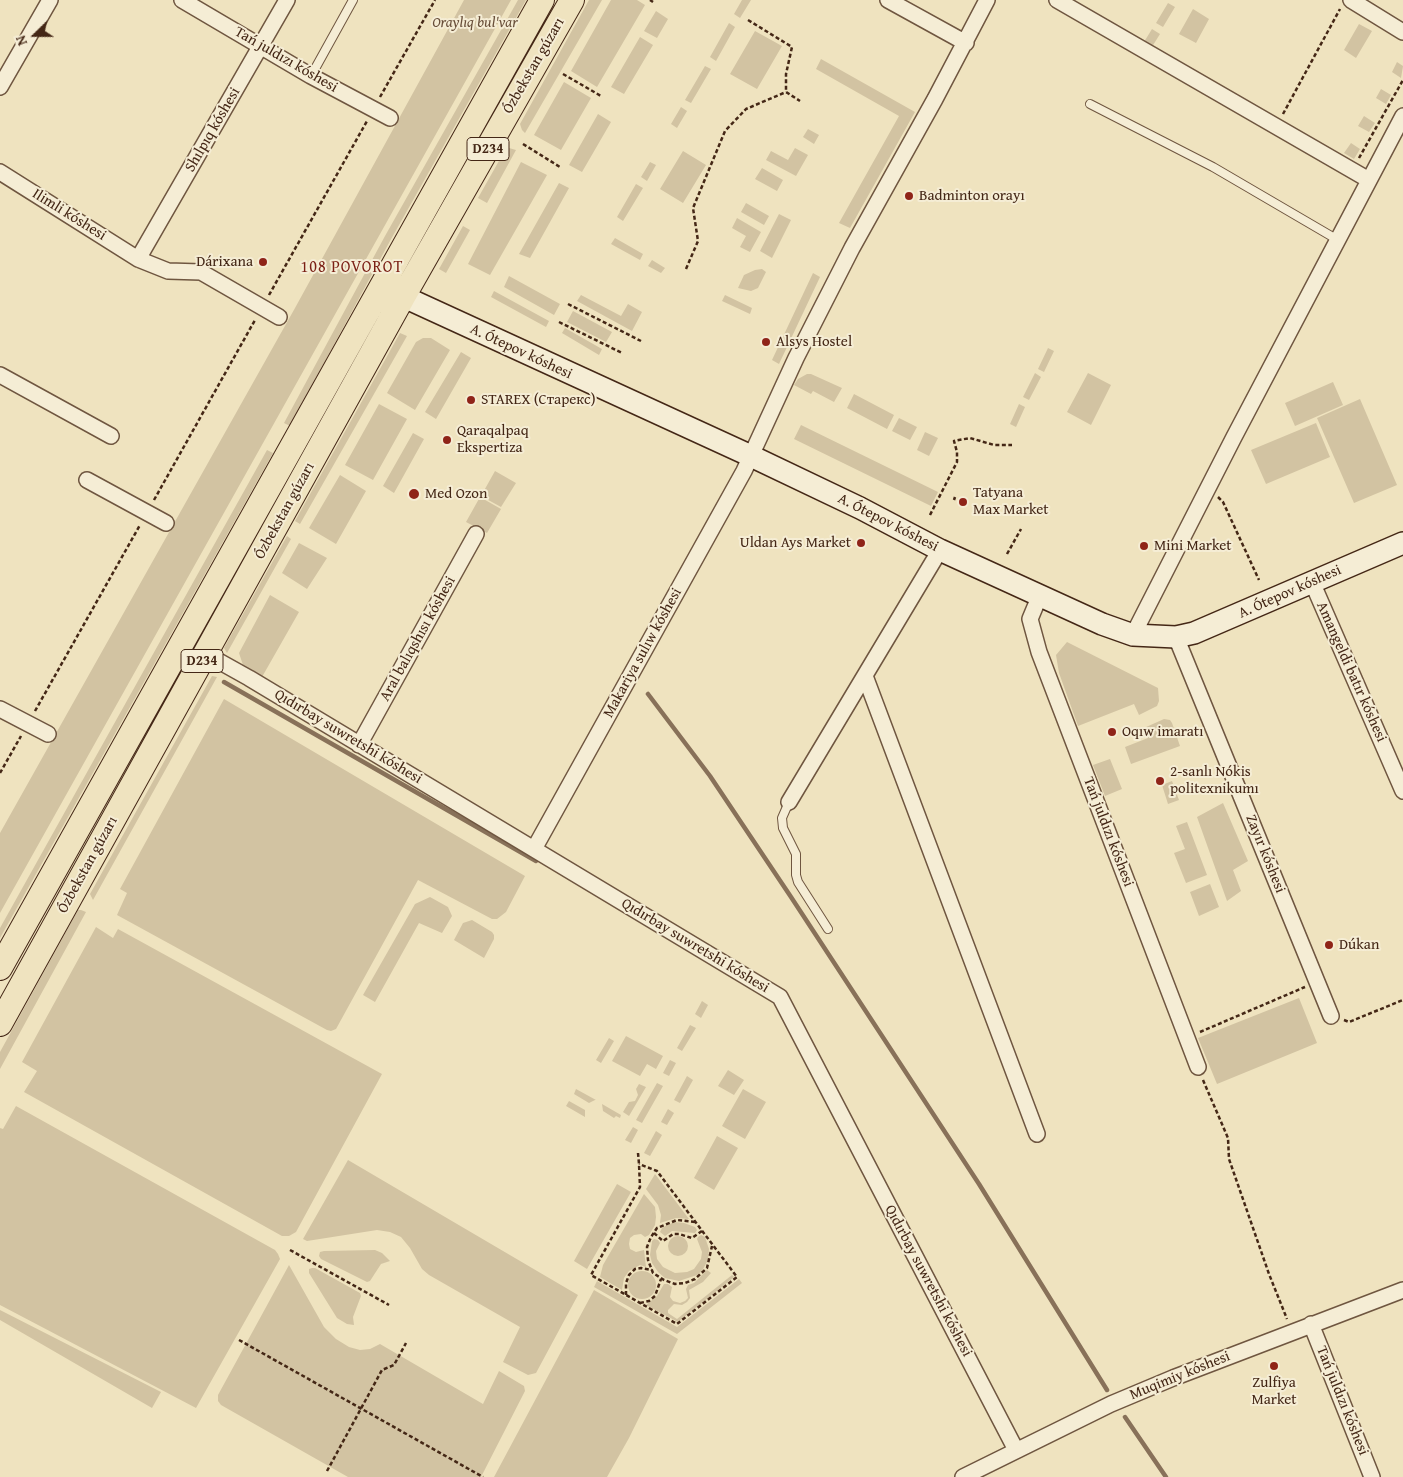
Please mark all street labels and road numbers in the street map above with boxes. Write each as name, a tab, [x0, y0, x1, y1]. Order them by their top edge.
street label: Ózbekstan gúzarı	[499, 15, 569, 117]
street label: Tań juldızı kóshesi	[231, 23, 341, 97]
street label: Shılpıq kóshesi	[182, 85, 244, 175]
road number: D234	[467, 138, 509, 160]
street label: Ilimli kóshesi	[29, 185, 109, 245]
street label: A. Ótepov kóshesi	[467, 320, 575, 384]
street label: Ózbekstan gúzarı	[251, 460, 319, 562]
street label: A. Ótepov kóshesi	[835, 490, 941, 556]
street label: A. Ótepov kóshesi	[1236, 561, 1344, 623]
street label: Aral balıqshısı kóshesi	[376, 573, 460, 705]
street label: Makariya sulıw kóshesi	[600, 585, 686, 721]
street label: Amangeldi batır kóshesi	[1312, 599, 1390, 745]
road number: D234	[181, 649, 223, 672]
street label: Qıdırbay suwretshi kóshesi	[271, 686, 425, 788]
street label: Tań juldızı kóshesi	[1079, 775, 1137, 889]
street label: Zayır kóshesi	[1241, 812, 1289, 896]
street label: Ózbekstan gúzarı	[54, 814, 122, 916]
street label: Qıdırbay suwretshi kóshesi	[618, 895, 772, 997]
street label: Qıdırbay suwretshi kóshesi	[880, 1202, 976, 1360]
street label: Tań juldızı kóshesi	[1312, 1344, 1372, 1458]
street label: Muqimiy kóshesi	[1127, 1348, 1233, 1404]

